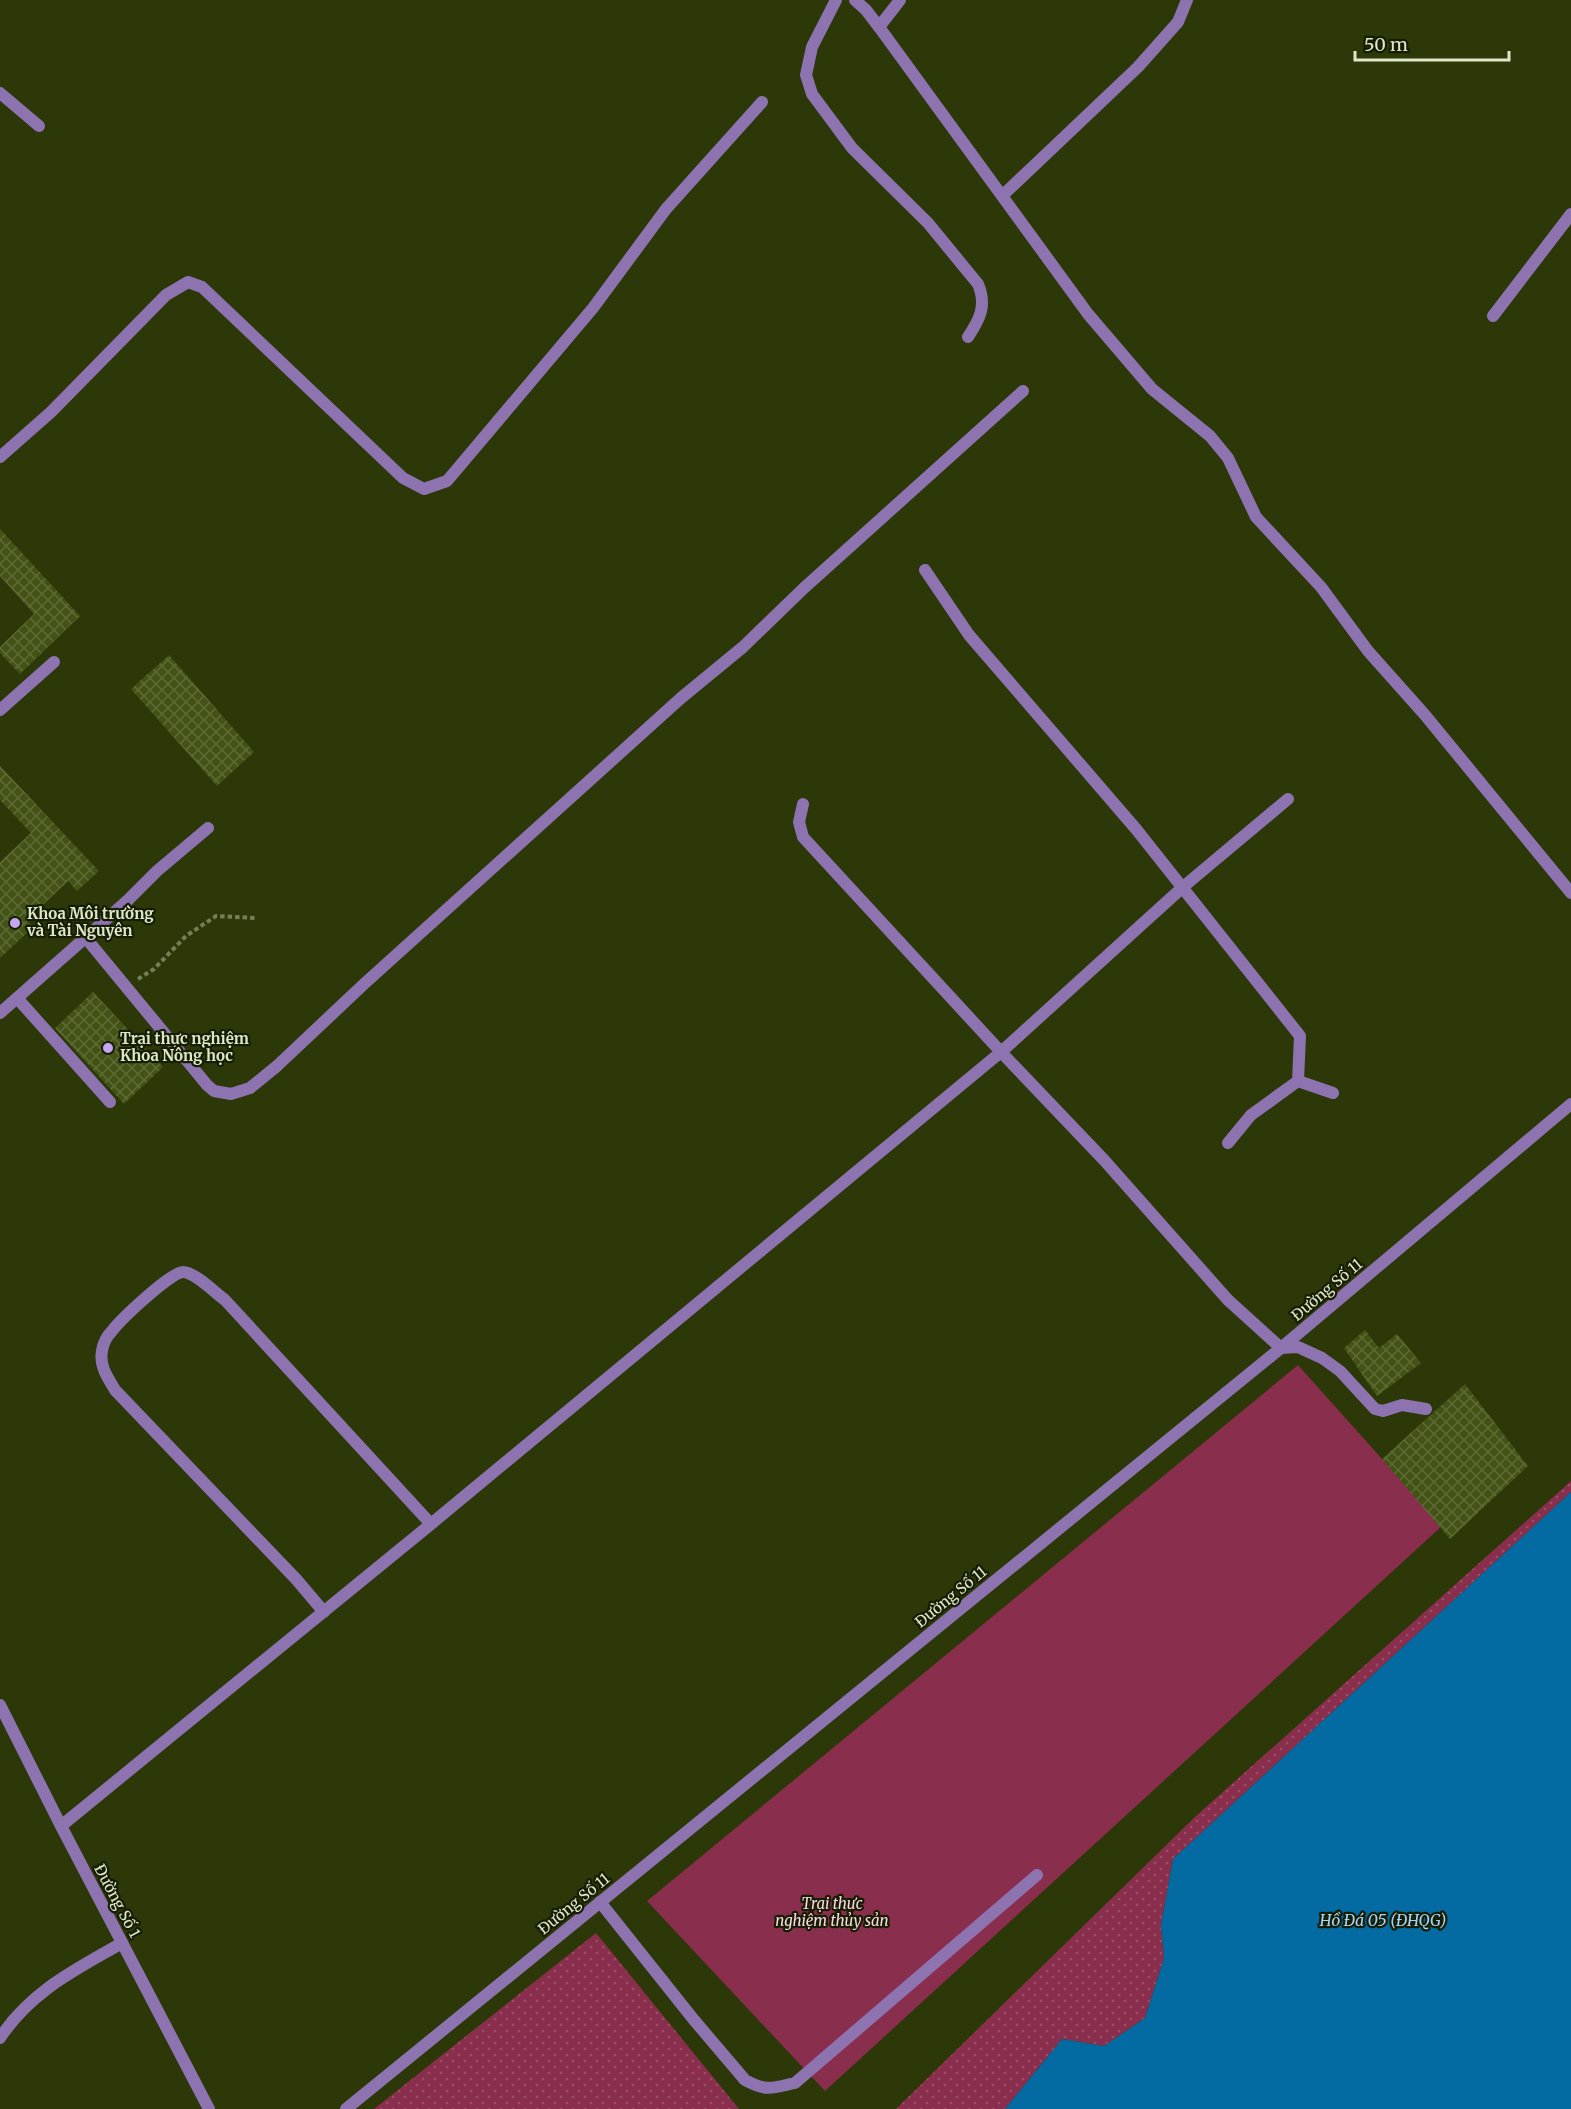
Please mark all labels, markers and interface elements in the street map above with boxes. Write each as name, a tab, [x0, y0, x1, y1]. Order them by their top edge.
scale bar	[1355, 24, 1510, 62]
text: 50 m	[1364, 33, 1408, 56]
place label: Khoa Môi trường và Tài Nguyên	[26, 904, 154, 940]
marker: Khoa Môi trường và Tài Nguyên	[8, 916, 22, 930]
place label: Trại thực nghiệm Khoa Nông học	[120, 1029, 249, 1065]
marker: Trại thực nghiệm Khoa Nông học	[101, 1041, 115, 1055]
street label: Đường Số 11	[1287, 1254, 1366, 1325]
street label: Đường Số 11	[910, 1561, 991, 1631]
street label: Đường Số 1	[90, 1860, 146, 1941]
street label: Đường Số 11	[533, 1868, 614, 1938]
park label: Trại thực nghiệm thủy sản	[775, 1894, 889, 1930]
water label: Hồ Đá 05 (ĐHQG)	[1319, 1910, 1446, 1930]

